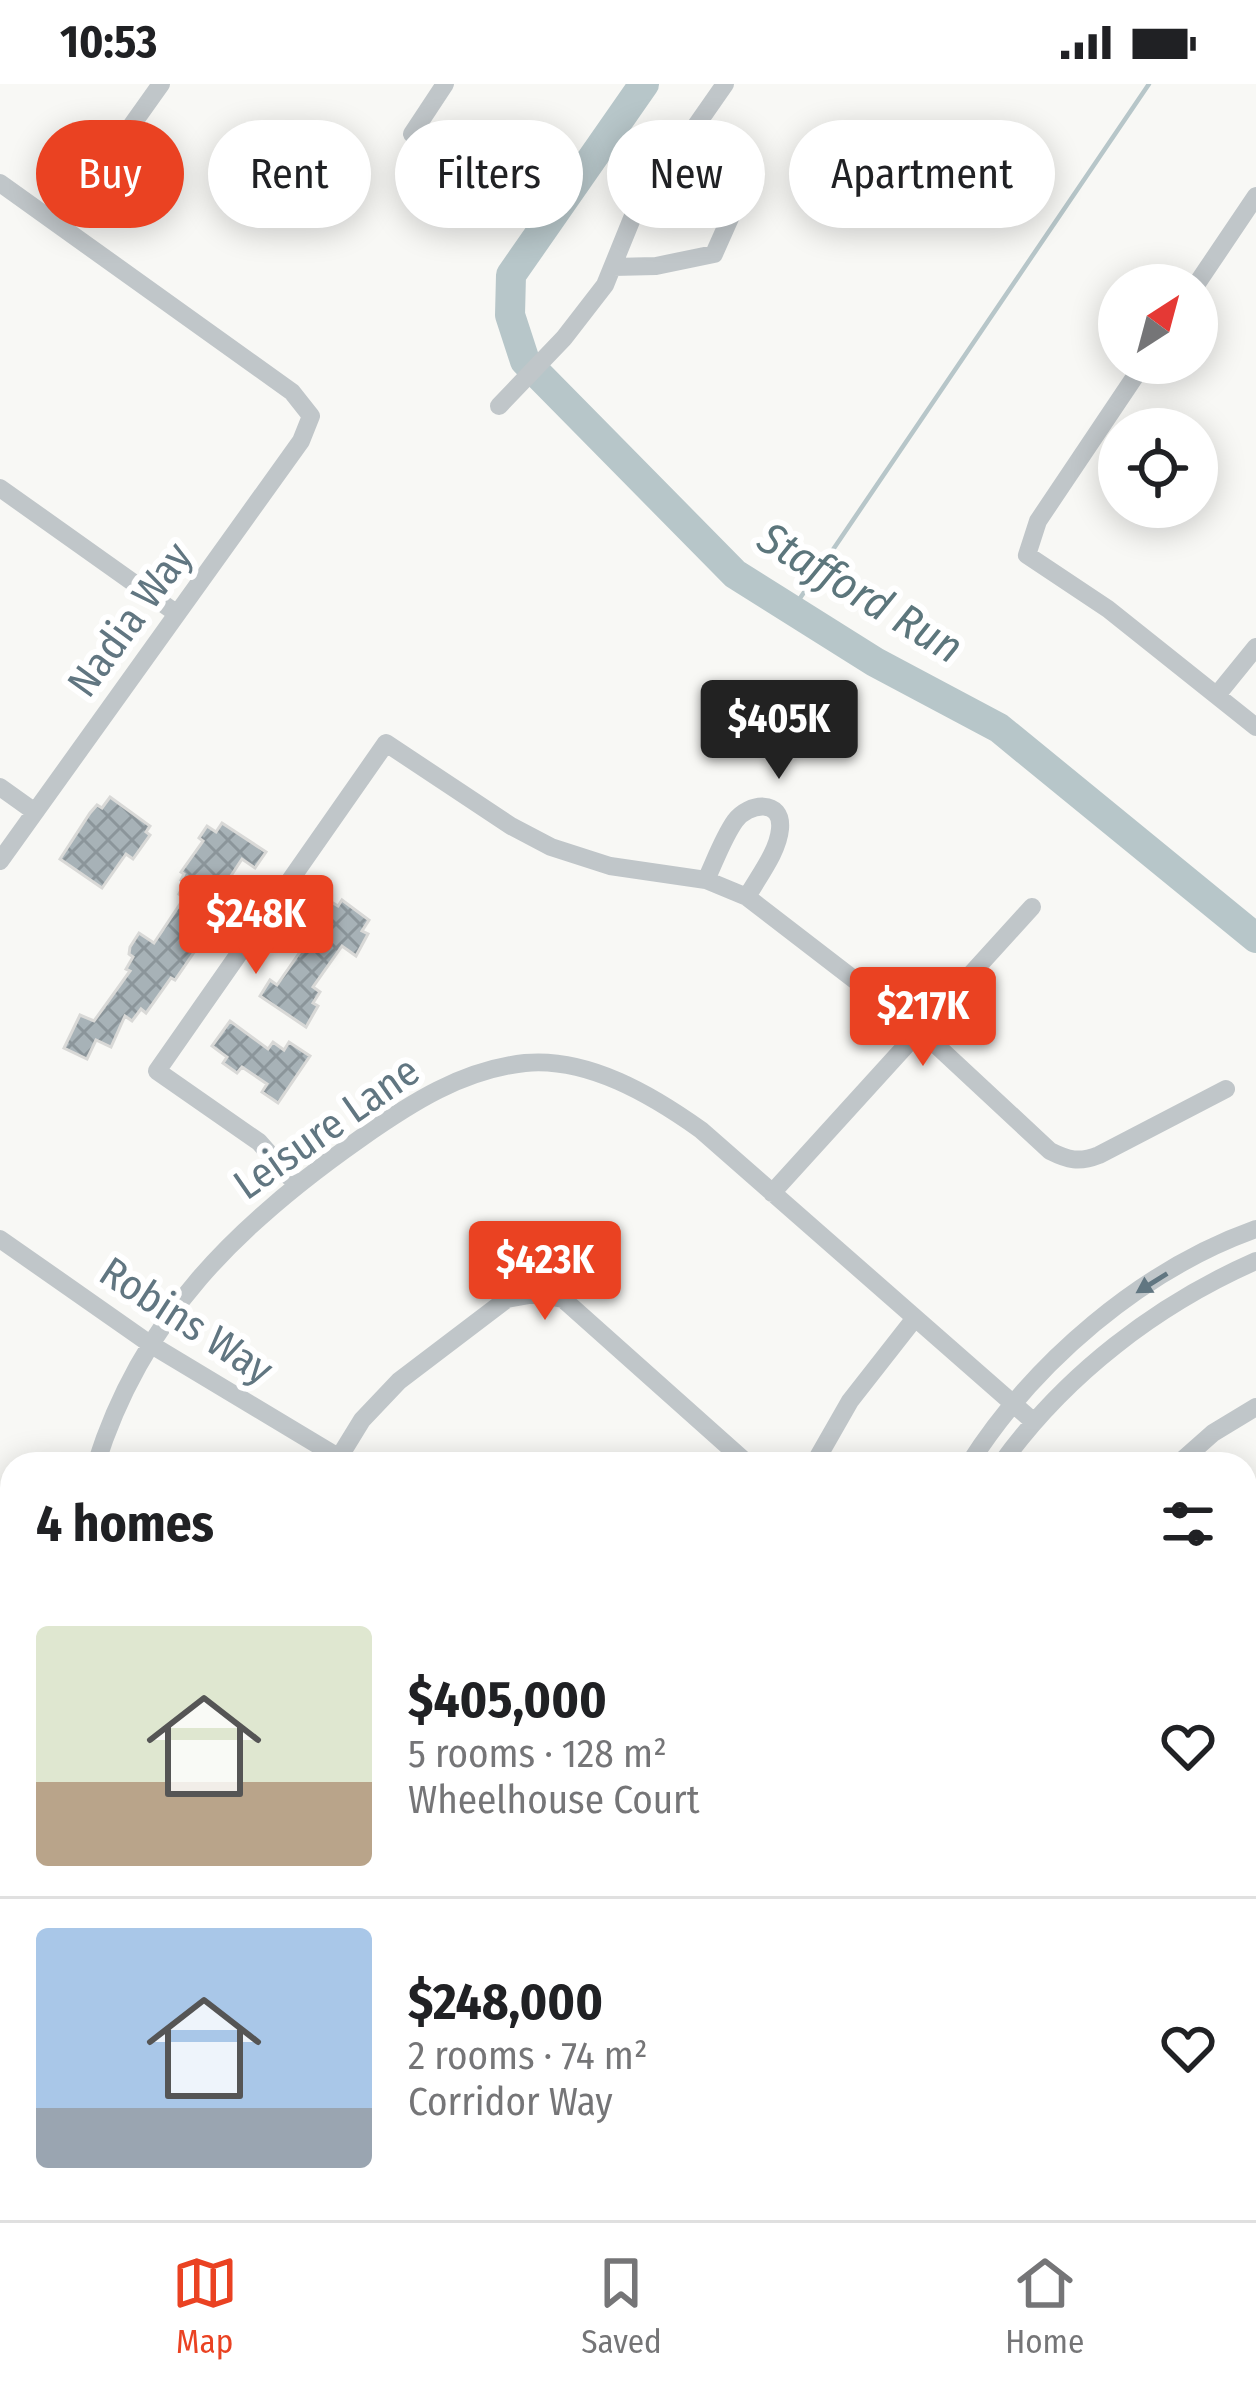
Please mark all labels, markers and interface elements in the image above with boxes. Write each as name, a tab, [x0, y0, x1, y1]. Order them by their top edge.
text: 10:53	[60, 15, 157, 69]
chip: Buy	[36, 120, 184, 228]
chip: Rent	[208, 120, 371, 228]
chip: Filters	[395, 120, 583, 228]
chip: New	[607, 120, 765, 228]
chip: Apartment	[789, 120, 1055, 228]
north arrow	[1098, 264, 1218, 384]
map controls	[1098, 264, 1218, 528]
button: locate	[1098, 408, 1218, 528]
water label: Stafford Run	[748, 510, 972, 675]
street label: Nadia Way	[57, 532, 203, 706]
pin: $405K	[695, 680, 863, 782]
text: $405K	[728, 696, 830, 742]
pin: $248K	[172, 875, 340, 977]
text: $248K	[206, 891, 306, 937]
pin: $217K	[839, 967, 1007, 1069]
text: $217K	[877, 983, 969, 1029]
street label: Leisure Lane	[224, 1046, 429, 1210]
pin: $423K	[461, 1221, 629, 1323]
text: $423K	[496, 1237, 594, 1283]
street label: Robins Way	[91, 1246, 283, 1395]
one-way arrow	[1136, 1271, 1169, 1293]
icon: filters	[1155, 1491, 1221, 1557]
text: 4 homes	[36, 1493, 214, 1555]
text: $405,000	[408, 1669, 607, 1731]
icon: home	[132, 1674, 276, 1818]
icon: heart	[1155, 1713, 1221, 1779]
text: 5 rooms · 128 m²	[408, 1731, 667, 1777]
text: Wheelhouse Court	[408, 1777, 699, 1823]
text: $248,000	[408, 1971, 603, 2033]
icon: home	[132, 1976, 276, 2120]
icon: heart	[1155, 2015, 1221, 2081]
text: 2 rooms · 74 m²	[408, 2033, 648, 2079]
text: Corridor Way	[408, 2079, 613, 2125]
tab: Map	[172, 2250, 238, 2362]
tab: Saved	[581, 2250, 662, 2362]
tab: Home	[1005, 2250, 1084, 2362]

